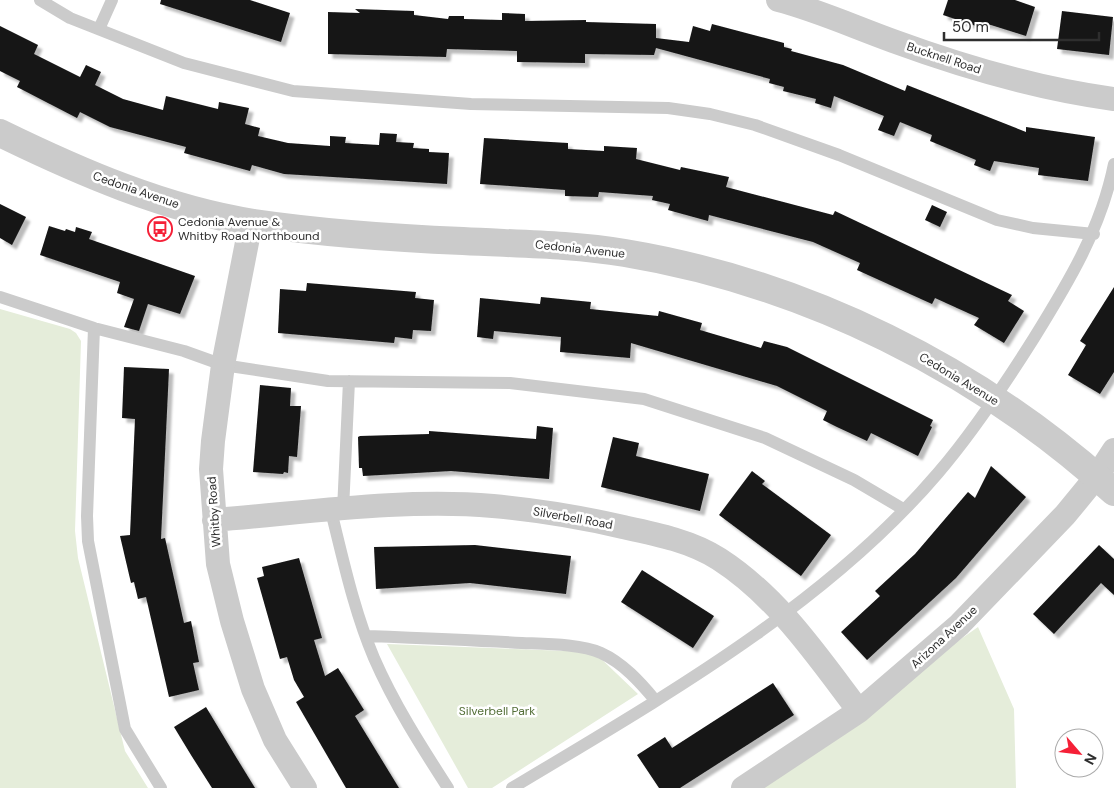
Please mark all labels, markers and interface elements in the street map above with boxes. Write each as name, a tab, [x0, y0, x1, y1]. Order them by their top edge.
scale bar	[944, 10, 1099, 42]
text: 50 m	[952, 17, 989, 37]
street label: Bucknell Road	[905, 38, 983, 78]
street label: Cedonia Avenue	[91, 168, 181, 212]
place label: Cedonia Avenue & Whitby Road Northbound	[178, 214, 320, 244]
bus stop icon: Cedonia Avenue & Whitby Road Northbound	[147, 216, 173, 242]
street label: Cedonia Avenue	[534, 236, 626, 262]
street label: Cedonia Avenue	[916, 349, 1002, 409]
street label: Whitby Road	[204, 476, 224, 548]
street label: Silverbell Road	[532, 503, 614, 533]
street label: Arizona Avenue	[907, 602, 981, 672]
park label: Silverbell Park	[459, 703, 535, 719]
north arrow	[1054, 728, 1104, 778]
text: N	[1080, 750, 1101, 768]

